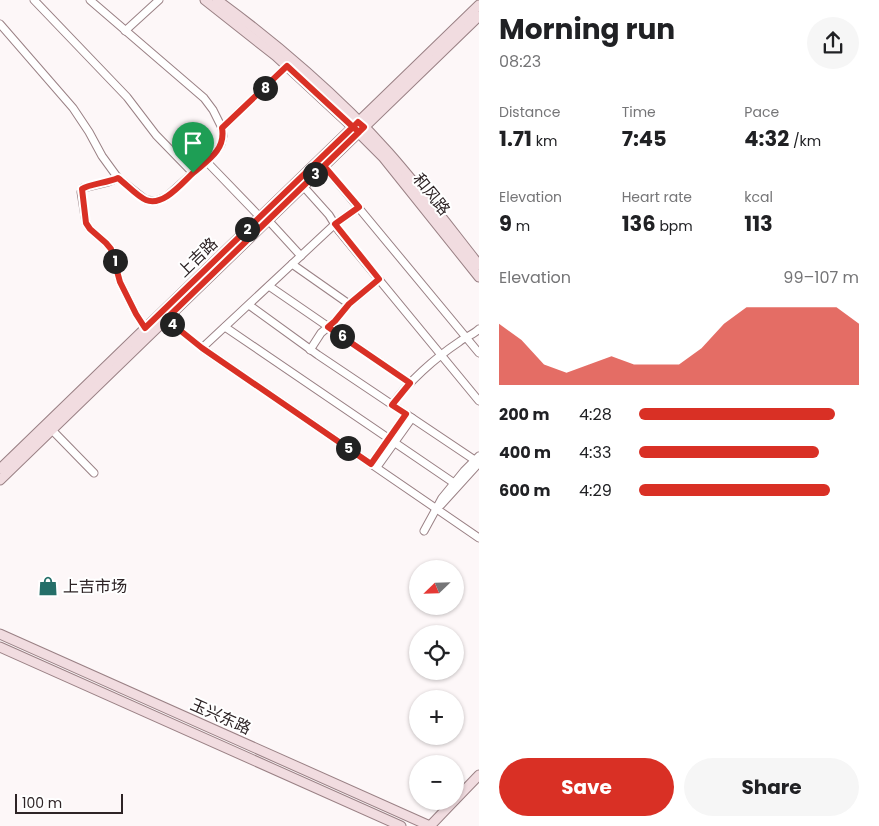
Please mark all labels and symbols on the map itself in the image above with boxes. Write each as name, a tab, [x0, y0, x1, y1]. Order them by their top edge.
pin: 8	[252, 76, 278, 100]
pin	[172, 122, 214, 173]
pin: 3	[302, 162, 328, 186]
street label: 和风路	[408, 168, 456, 220]
pin: 2	[234, 216, 260, 242]
street label: 上吉路	[172, 232, 223, 282]
pin: 1	[102, 248, 128, 274]
pin: 4	[160, 312, 184, 336]
pin: 6	[330, 324, 354, 348]
pin: 5	[336, 436, 360, 460]
north arrow	[409, 560, 464, 615]
shop icon: 上吉市场	[37, 575, 59, 597]
place label: 上吉市场	[63, 575, 127, 598]
street label: 玉兴东路	[187, 693, 255, 740]
scale bar	[15, 791, 122, 814]

